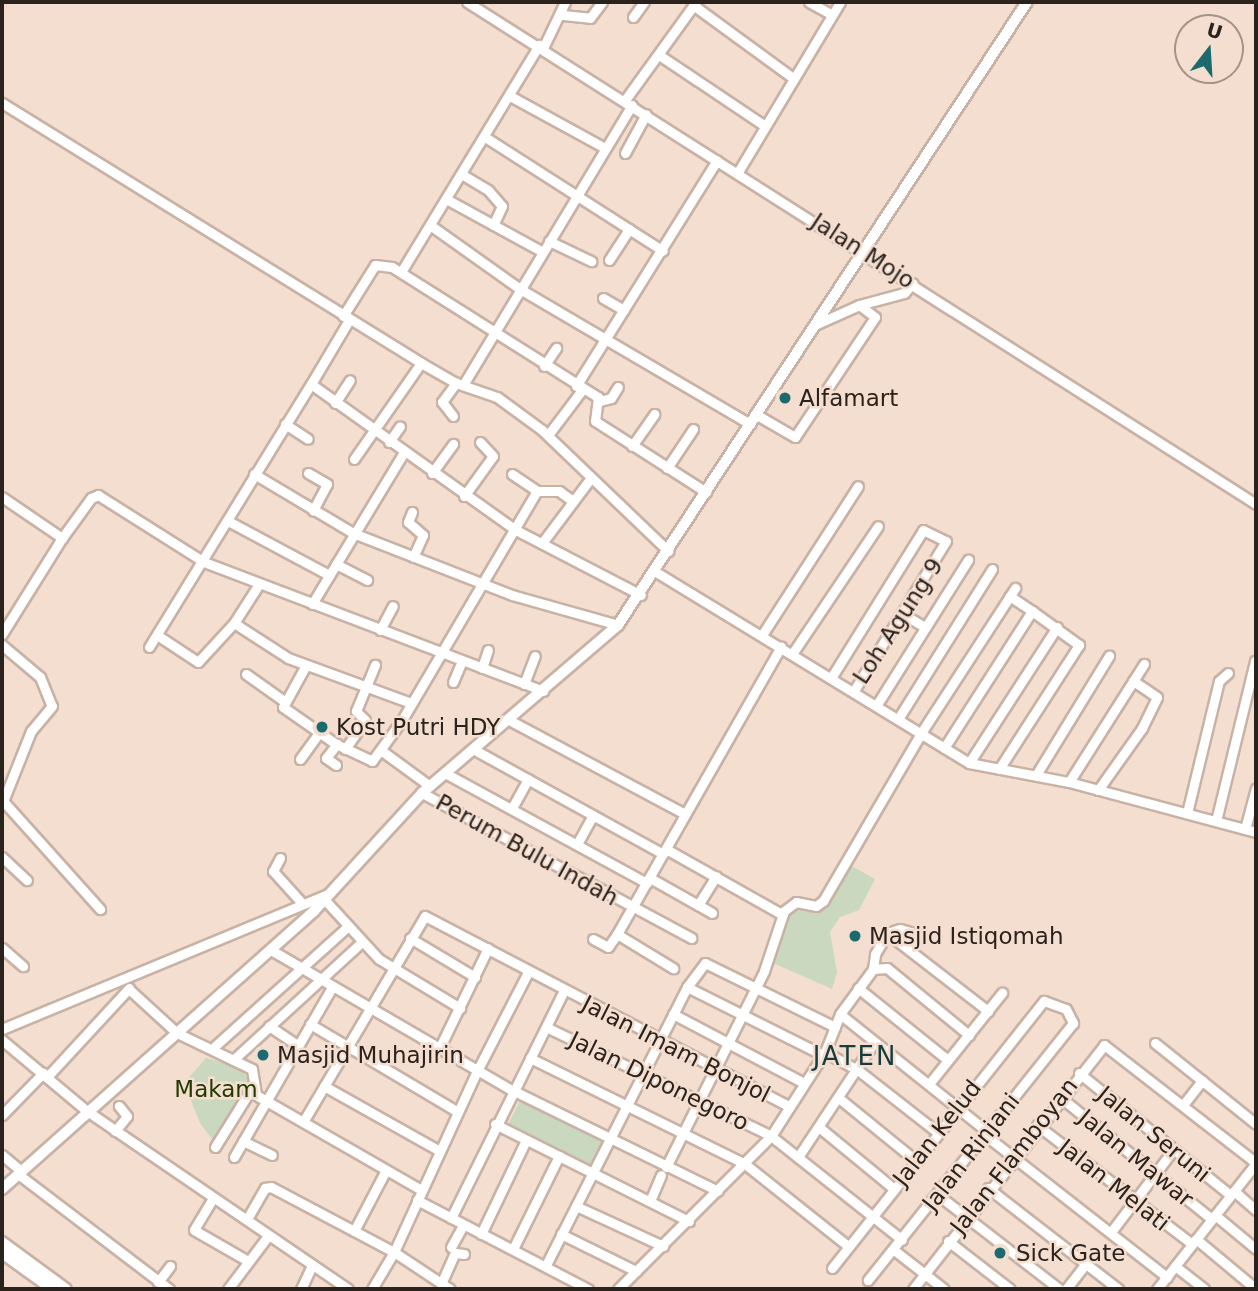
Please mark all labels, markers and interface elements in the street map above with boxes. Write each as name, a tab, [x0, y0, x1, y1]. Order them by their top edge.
north arrow	[1174, 14, 1244, 84]
text: U	[1204, 18, 1225, 44]
street label: Jalan Mojo	[806, 207, 920, 295]
place label: Alfamart	[799, 384, 898, 412]
marker: Alfamart	[777, 390, 793, 406]
street label: Loh Agung 9	[847, 553, 949, 689]
place label: Kost Putri HDY	[336, 713, 500, 741]
marker: Kost Putri HDY	[314, 719, 330, 735]
street label: Perum Bulu Indah	[431, 788, 623, 912]
place label: Masjid Istiqomah	[869, 922, 1064, 950]
marker: Masjid Istiqomah	[847, 928, 863, 944]
street label: Jalan Imam Bonjol	[577, 990, 775, 1108]
street label: Jalan Diponegoro	[565, 1026, 753, 1136]
place label: Masjid Muhajirin	[277, 1041, 464, 1069]
district label: JATEN	[813, 1041, 897, 1073]
marker: Masjid Muhajirin	[255, 1047, 271, 1063]
street label: Jalan Flamboyan	[945, 1073, 1083, 1239]
park label: Makam	[174, 1075, 258, 1103]
street label: Jalan Kelud	[887, 1075, 987, 1191]
street label: Jalan Seruni	[1092, 1080, 1216, 1188]
street label: Jalan Rinjani	[917, 1088, 1025, 1216]
street label: Jalan Mawar	[1073, 1103, 1199, 1213]
street label: Jalan Melati	[1053, 1133, 1175, 1237]
place label: Sick Gate	[1016, 1239, 1125, 1267]
marker: Sick Gate	[990, 1243, 1010, 1263]

